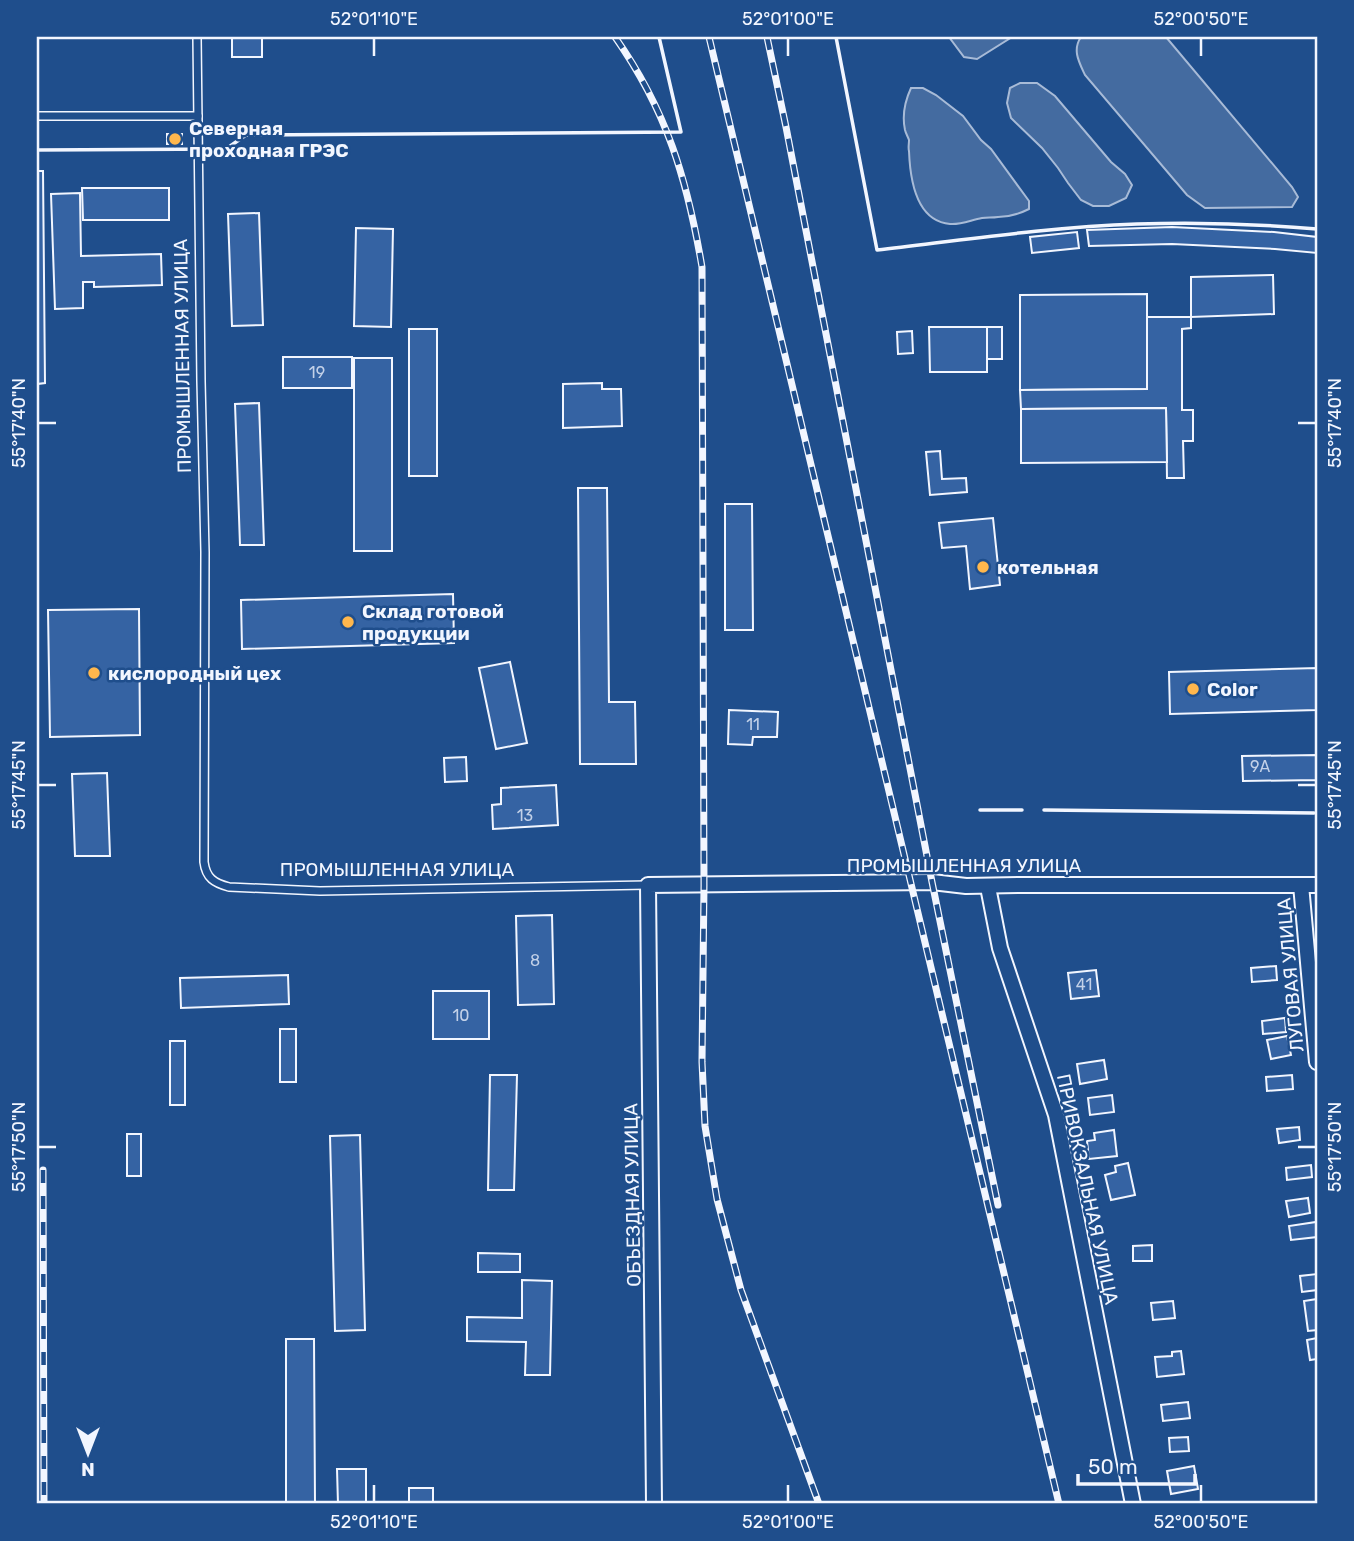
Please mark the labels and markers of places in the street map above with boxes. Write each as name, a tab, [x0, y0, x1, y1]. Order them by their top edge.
place label: Северная проходная ГРЭС	[189, 117, 349, 162]
marker: Северная проходная ГРЭС	[167, 131, 183, 147]
place label: котельная	[997, 556, 1099, 579]
marker: котельная	[975, 559, 991, 575]
place label: Склад готовой продукции	[362, 600, 504, 645]
marker: Склад готовой продукции	[340, 614, 356, 630]
place label: кислородный цех	[108, 662, 281, 685]
marker: кислородный цех	[86, 665, 102, 681]
place label: Color	[1207, 678, 1258, 701]
marker: Color	[1185, 681, 1201, 697]

